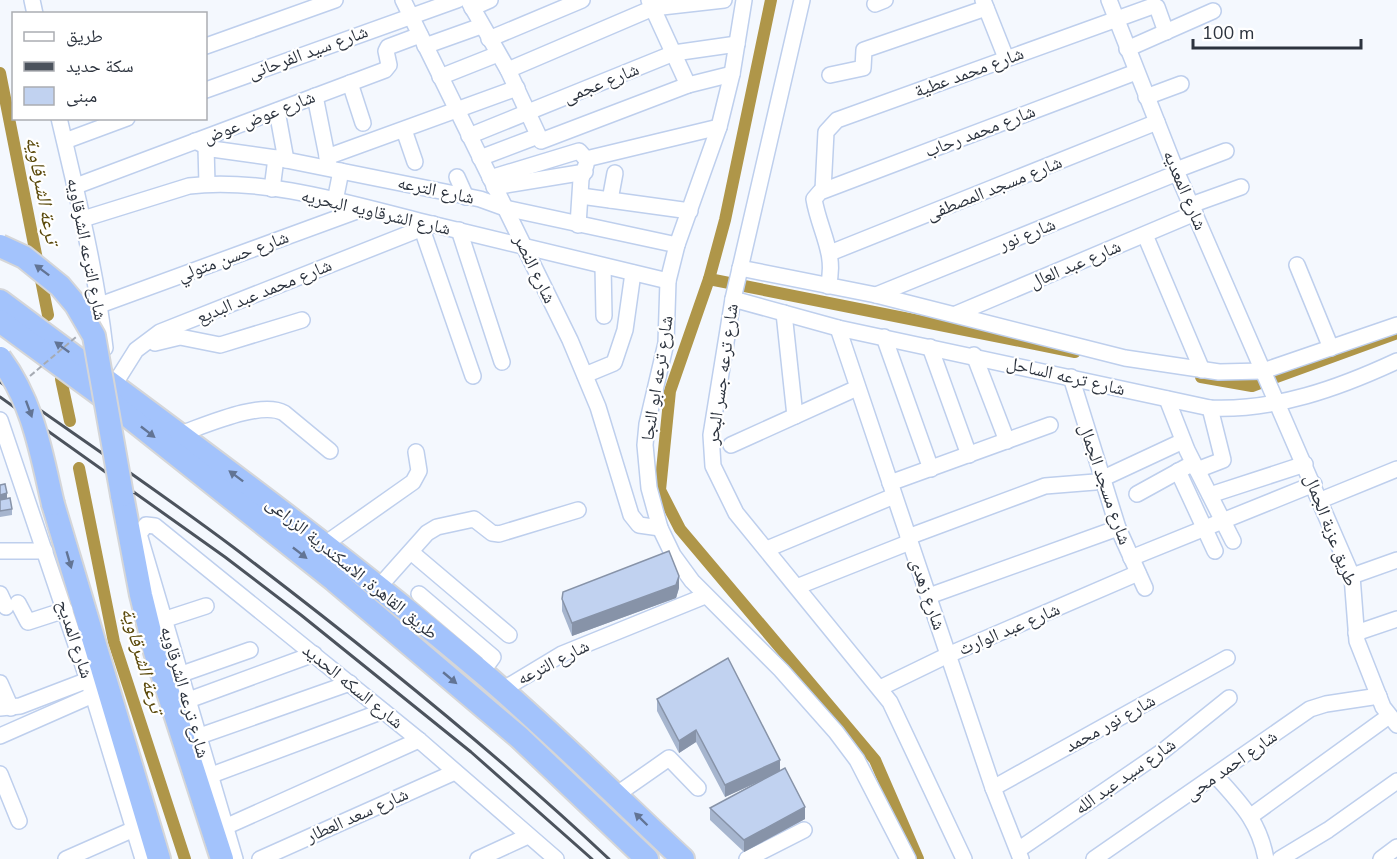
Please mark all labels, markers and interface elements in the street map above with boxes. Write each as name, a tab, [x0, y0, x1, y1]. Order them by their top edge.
legend	[12, 12, 207, 120]
scale bar	[1193, 12, 1361, 50]
street label: شارع سيد الفرحانى	[245, 19, 371, 85]
text: 100 m	[1202, 21, 1254, 45]
text: طريق	[66, 24, 103, 48]
street label: شارع محمد عطية	[911, 41, 1027, 103]
text: سكة حديد	[66, 54, 134, 78]
street label: شارع عجمى	[560, 57, 642, 109]
text: مبنى	[66, 84, 97, 108]
street label: شارع عوض عوض	[200, 85, 318, 149]
street label: شارع محمد رحاب	[921, 99, 1039, 163]
water label: ترعة الشرقاوية	[19, 134, 67, 250]
street label: شارع المعديه	[1157, 146, 1213, 234]
street label: شارع مسجد المصطفى	[923, 150, 1065, 226]
street label: شارع الترعه	[395, 170, 477, 210]
street label: شارع الترعه الشرقاويه	[61, 176, 113, 322]
street label: شارع الشرقاويه البحريه	[299, 183, 453, 241]
street label: شارع نور	[994, 212, 1059, 257]
street label: شارع حسن متولي	[174, 225, 293, 290]
street label: شارع النصر	[508, 230, 562, 307]
street label: شارع عبد العال	[1026, 234, 1124, 294]
street label: شارع محمد عبد البديع	[193, 253, 335, 329]
one-way arrow	[34, 264, 49, 276]
street label: شارع ترعه جسر البحر	[700, 302, 744, 447]
street label: شارع ترعه ابو النجا	[635, 314, 679, 442]
one-way arrow	[55, 341, 71, 353]
street label: شارع ترعه الساحل	[1004, 351, 1128, 401]
one-way arrow	[24, 400, 34, 418]
street label: شارع مسجد الجمال	[1073, 420, 1137, 548]
one-way arrow	[140, 425, 155, 437]
one-way arrow	[228, 470, 244, 482]
street label: طريق عزبة الجمال	[1299, 470, 1363, 590]
street label: طريق القاهرة, الاسكندرية الزراعى	[261, 491, 443, 645]
one-way arrow	[293, 546, 308, 558]
one-way arrow	[65, 552, 74, 570]
street label: شارع زهدى	[905, 555, 951, 633]
street label: شارع المديح	[51, 597, 99, 681]
street label: شارع عبد الوارث	[955, 597, 1063, 661]
water label: ترعة الشرقاوية	[115, 604, 172, 720]
street label: شارع ترعه الشرقاويه	[155, 623, 215, 761]
street label: شارع الترعه	[513, 634, 593, 690]
street label: شارع السكه الحديد	[298, 638, 408, 734]
one-way arrow	[442, 671, 457, 684]
street label: شارع نور محمد	[1060, 688, 1160, 758]
street label: شارع احمد محى	[1180, 724, 1282, 806]
street label: شارع سيد عبد الله	[1070, 732, 1180, 820]
street label: شارع سعد العطار	[301, 782, 412, 849]
one-way arrow	[634, 812, 648, 826]

